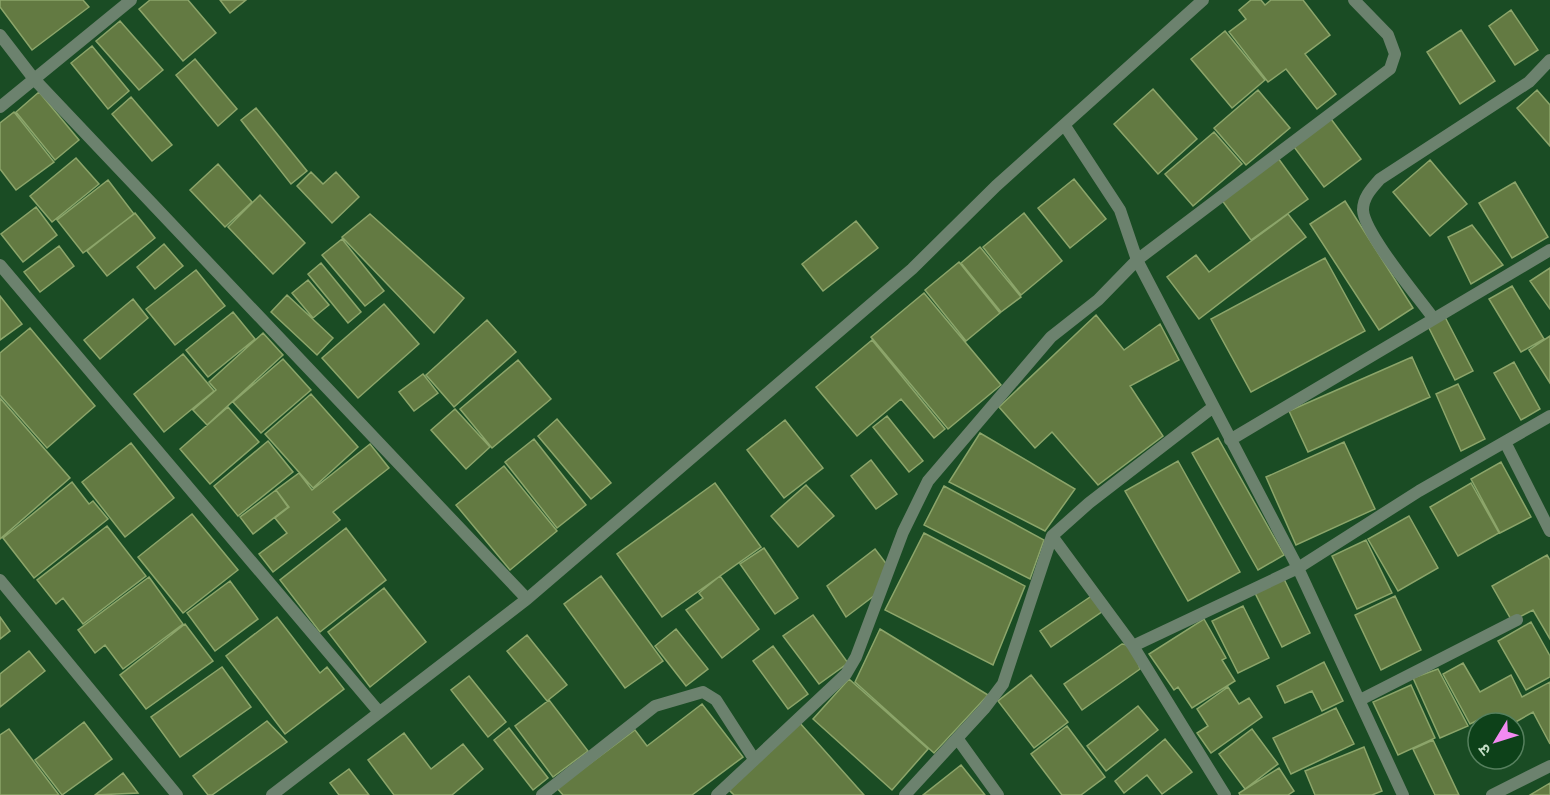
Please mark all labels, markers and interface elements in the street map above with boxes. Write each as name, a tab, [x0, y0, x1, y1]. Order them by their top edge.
north arrow	[1466, 711, 1526, 771]
text: उ	[1472, 739, 1496, 761]

